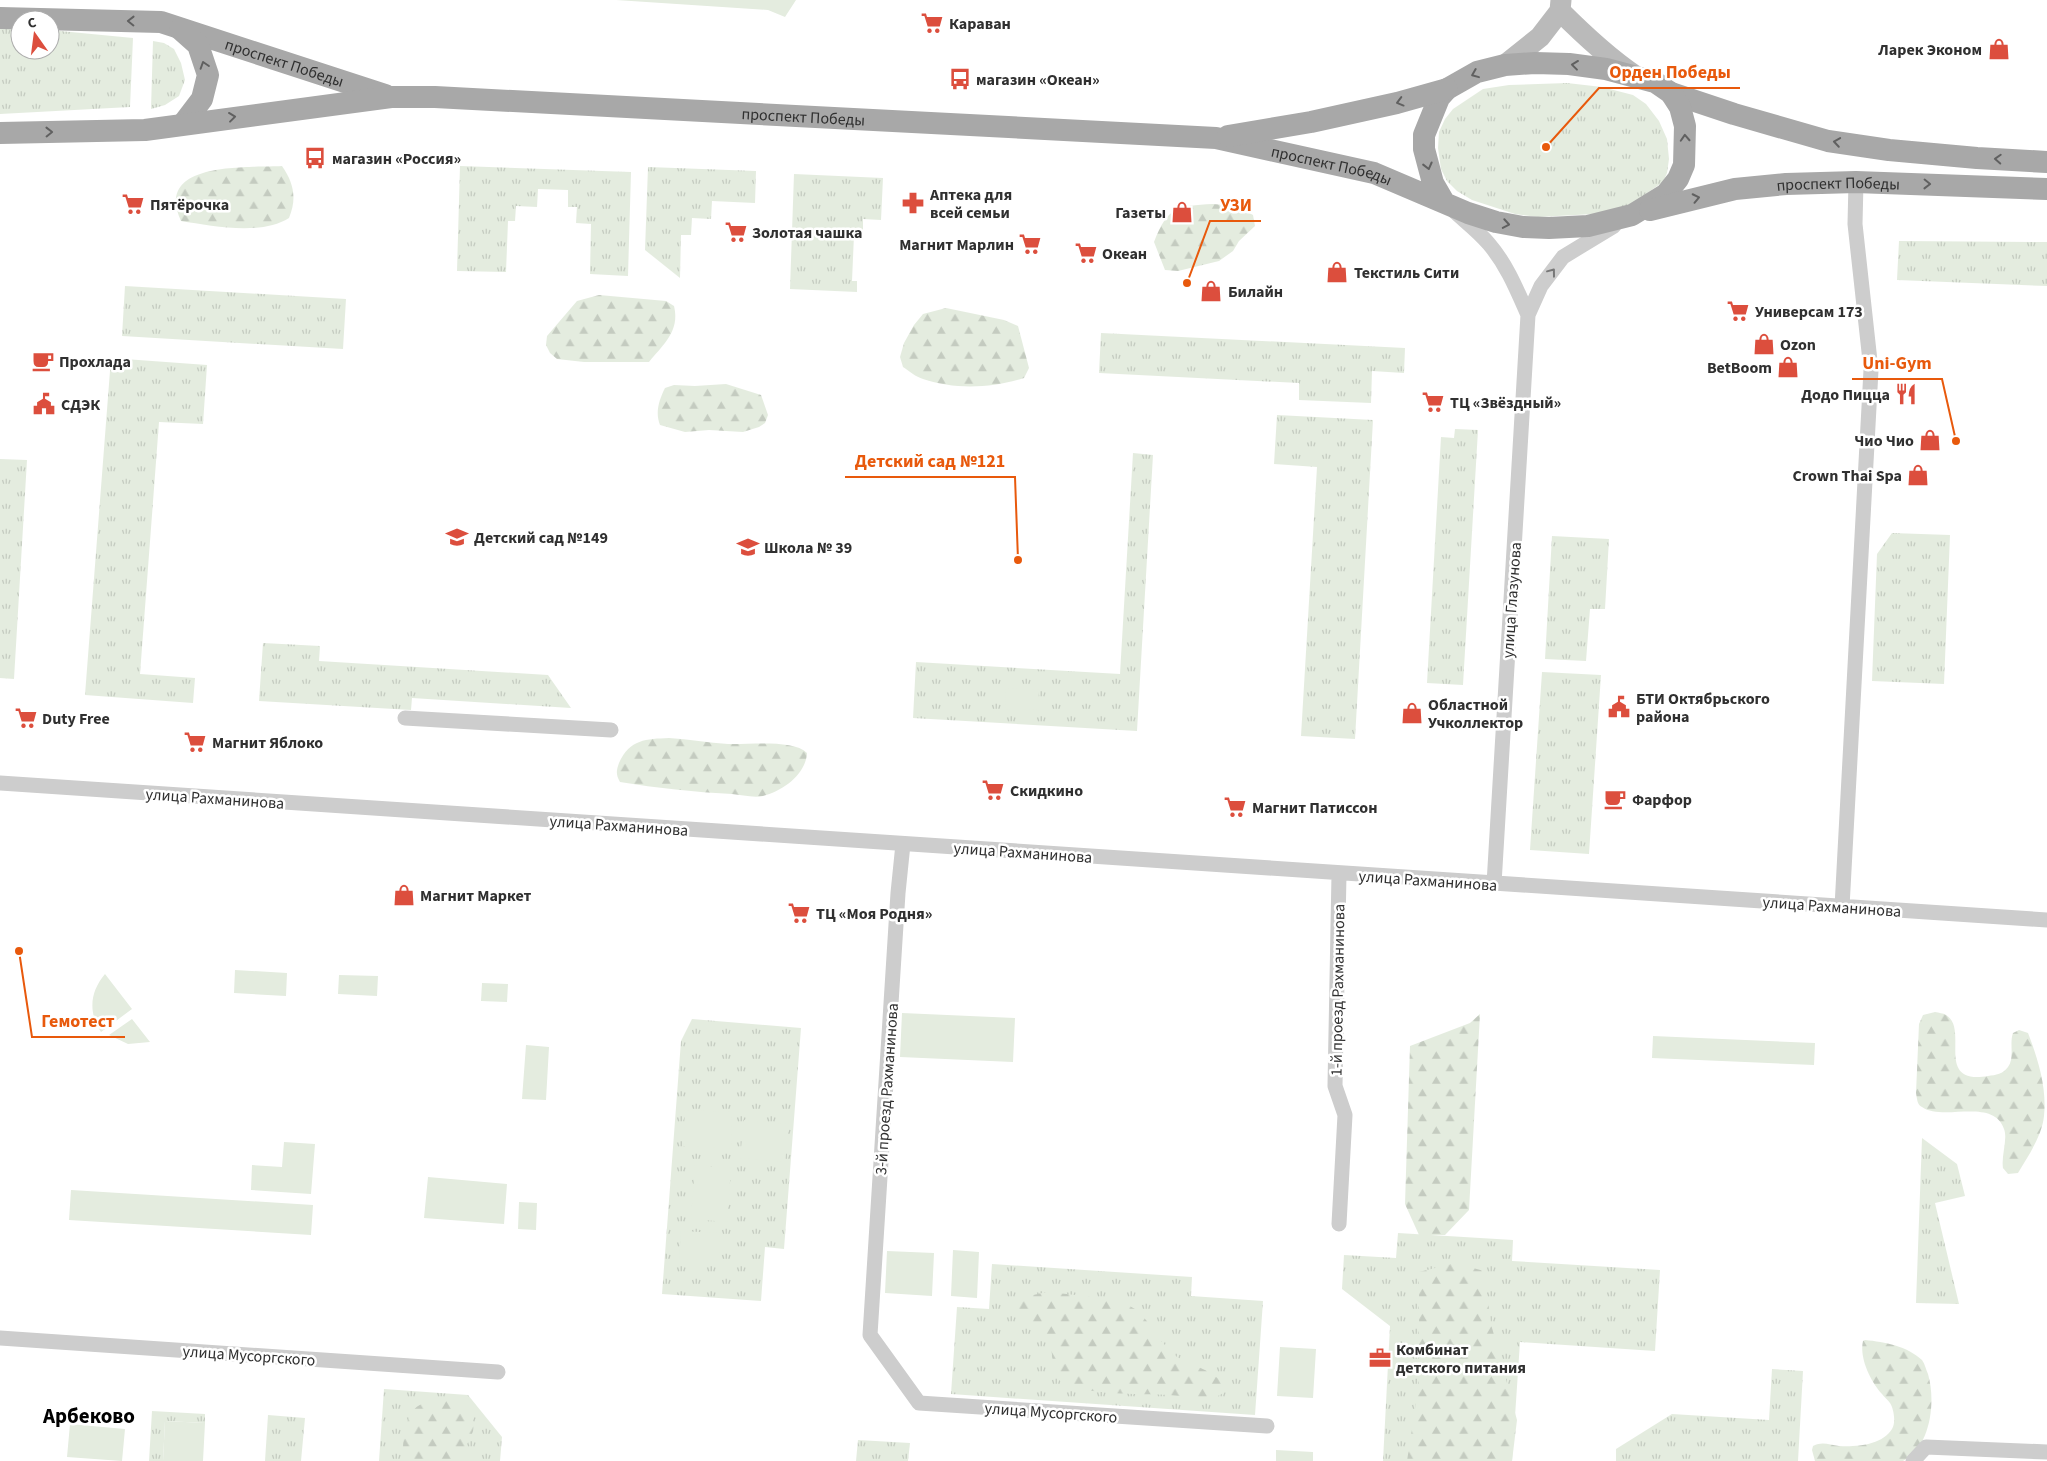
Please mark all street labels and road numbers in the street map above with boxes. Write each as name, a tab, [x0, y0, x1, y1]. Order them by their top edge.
street label: проспект Победы	[222, 34, 346, 93]
street label: проспект Победы	[741, 103, 866, 132]
street label: проспект Победы	[1269, 141, 1395, 191]
street label: проспект Победы	[1775, 172, 1900, 197]
street label: улица Глазунова	[1497, 541, 1527, 659]
street label: улица Рахманинова	[145, 783, 285, 815]
street label: улица Рахманинова	[549, 810, 689, 842]
street label: улица Рахманинова	[953, 837, 1093, 869]
street label: улица Рахманинова	[1358, 865, 1498, 897]
street label: улица Рахманинова	[1762, 891, 1902, 923]
street label: 1-й проезд Рахманинова	[1325, 904, 1351, 1076]
street label: 3-й проезд Рахманинова	[870, 1002, 904, 1176]
street label: улица Мусоргского	[182, 1340, 316, 1372]
street label: улица Мусоргского	[984, 1397, 1118, 1429]

